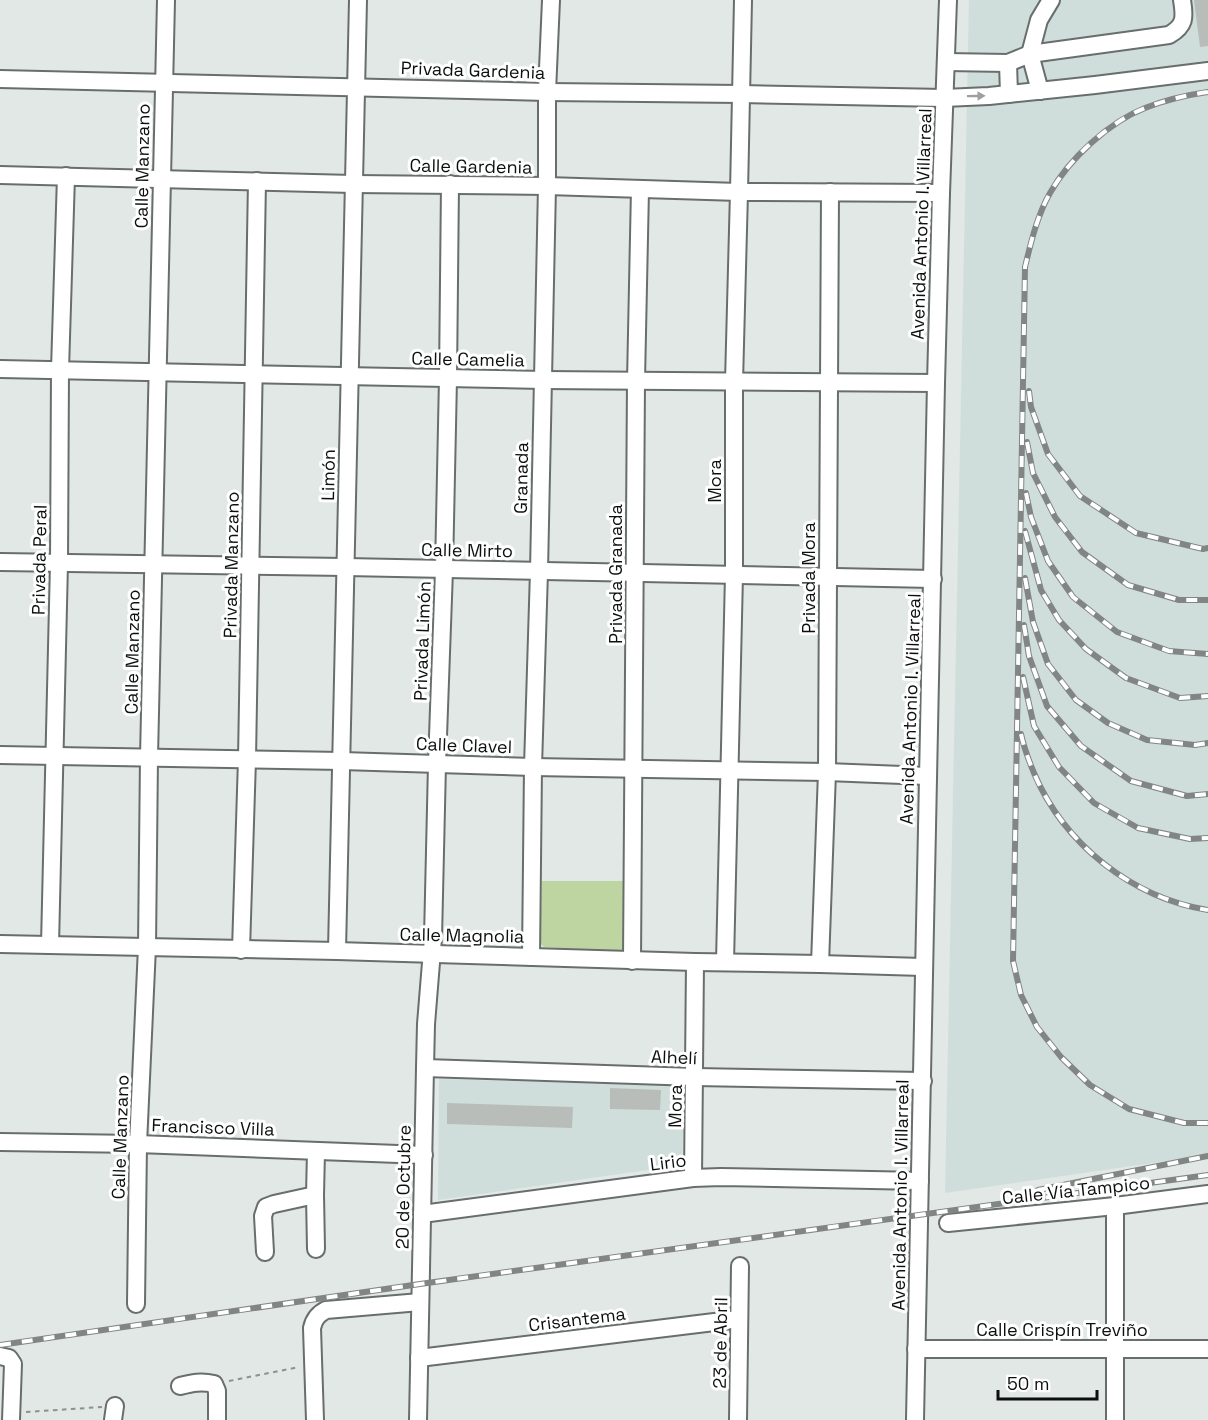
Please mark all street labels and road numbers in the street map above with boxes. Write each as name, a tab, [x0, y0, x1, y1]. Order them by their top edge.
street label: Privada Gardenia	[400, 56, 546, 84]
street label: Calle Manzano	[129, 103, 155, 229]
street label: Avenida Antonio I. Villarreal	[905, 108, 937, 340]
street label: Calle Gardenia	[409, 153, 533, 179]
street label: Calle Camelia	[411, 347, 525, 371]
street label: Granada	[509, 442, 533, 514]
street label: Limón	[316, 449, 340, 501]
street label: Mora	[703, 459, 726, 503]
street label: Privada Manzano	[218, 491, 244, 639]
street label: Privada Granada	[604, 504, 627, 644]
street label: Privada Peral	[27, 505, 51, 615]
street label: Privada Mora	[797, 522, 820, 634]
street label: Calle Mirto	[421, 538, 513, 562]
street label: Privada Limón	[408, 581, 436, 701]
street label: Calle Manzano	[119, 589, 145, 715]
street label: Avenida Antonio I. Villarreal	[894, 593, 926, 825]
street label: Calle Clavel	[416, 732, 512, 758]
street label: Calle Magnolia	[400, 922, 524, 948]
street label: Alhelí	[650, 1045, 698, 1069]
street label: Calle Manzano	[106, 1074, 134, 1200]
street label: Avenida Antonio I. Villarreal	[886, 1079, 914, 1311]
street label: Mora	[663, 1084, 687, 1128]
street label: Francisco Villa	[151, 1113, 275, 1141]
street label: 20 de Octubre	[390, 1125, 416, 1249]
street label: Lirio	[648, 1148, 688, 1176]
street label: Calle Vía Tampico	[1001, 1171, 1151, 1209]
street label: 23 de Abril	[708, 1297, 732, 1389]
street label: Crisantema	[527, 1302, 627, 1336]
street label: Calle Crispín Treviño	[976, 1318, 1148, 1341]

